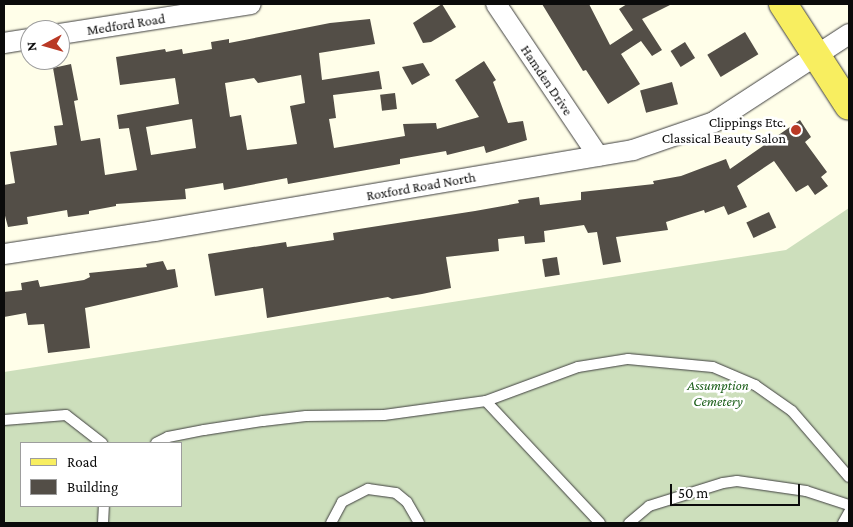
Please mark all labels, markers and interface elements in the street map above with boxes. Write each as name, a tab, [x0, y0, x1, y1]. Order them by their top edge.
street label: Medford Road	[86, 10, 166, 38]
north arrow	[20, 20, 70, 70]
text: N	[23, 41, 40, 52]
street label: Hamden Drive	[517, 42, 577, 118]
place label: Clippings Etc. Classical Beauty Salon	[662, 114, 786, 146]
marker: Clippings Etc. Classical Beauty Salon	[790, 124, 802, 136]
street label: Roxford Road North	[365, 168, 477, 204]
park label: Assumption Cemetery	[687, 377, 749, 410]
legend	[20, 442, 182, 507]
text: Road	[67, 454, 97, 470]
scale bar	[673, 474, 803, 506]
text: Building	[67, 479, 118, 495]
text: 50 m	[678, 485, 708, 501]

